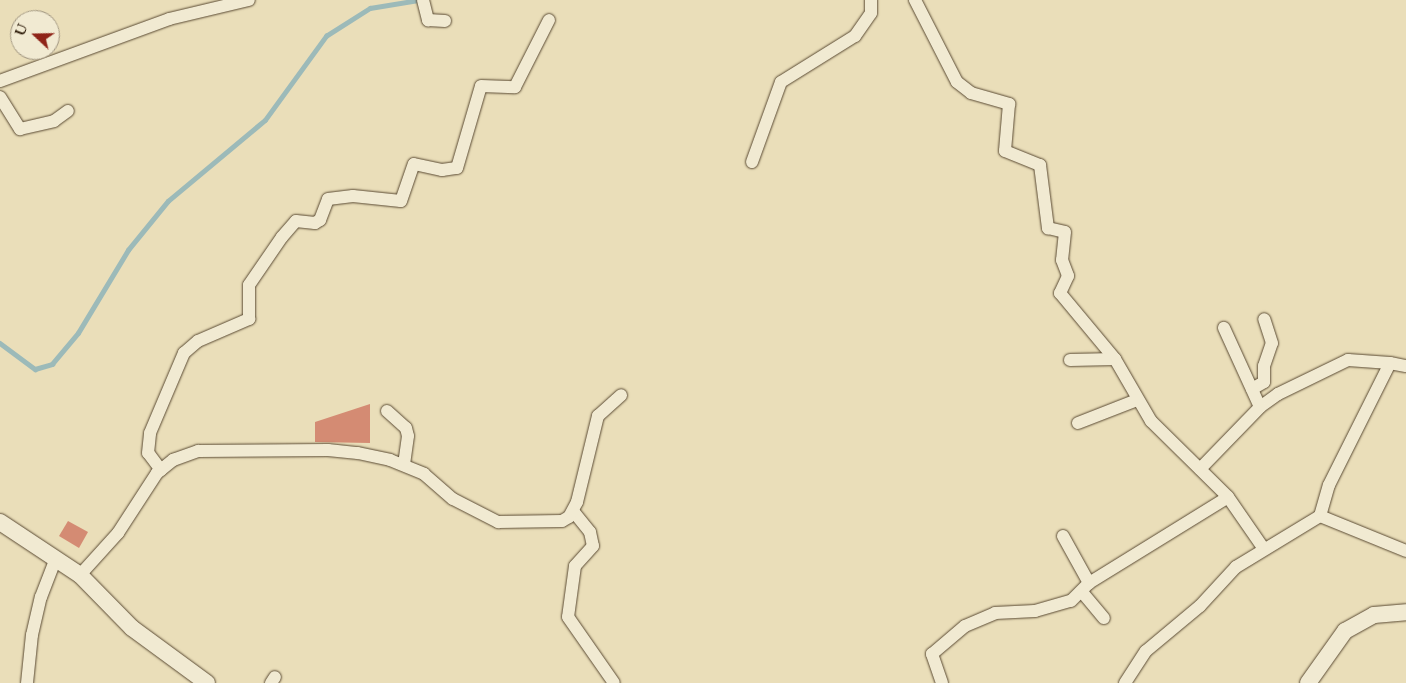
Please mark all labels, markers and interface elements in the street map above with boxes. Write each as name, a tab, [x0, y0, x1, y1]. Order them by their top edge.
north arrow	[10, 10, 60, 60]
text: U	[11, 21, 32, 39]

